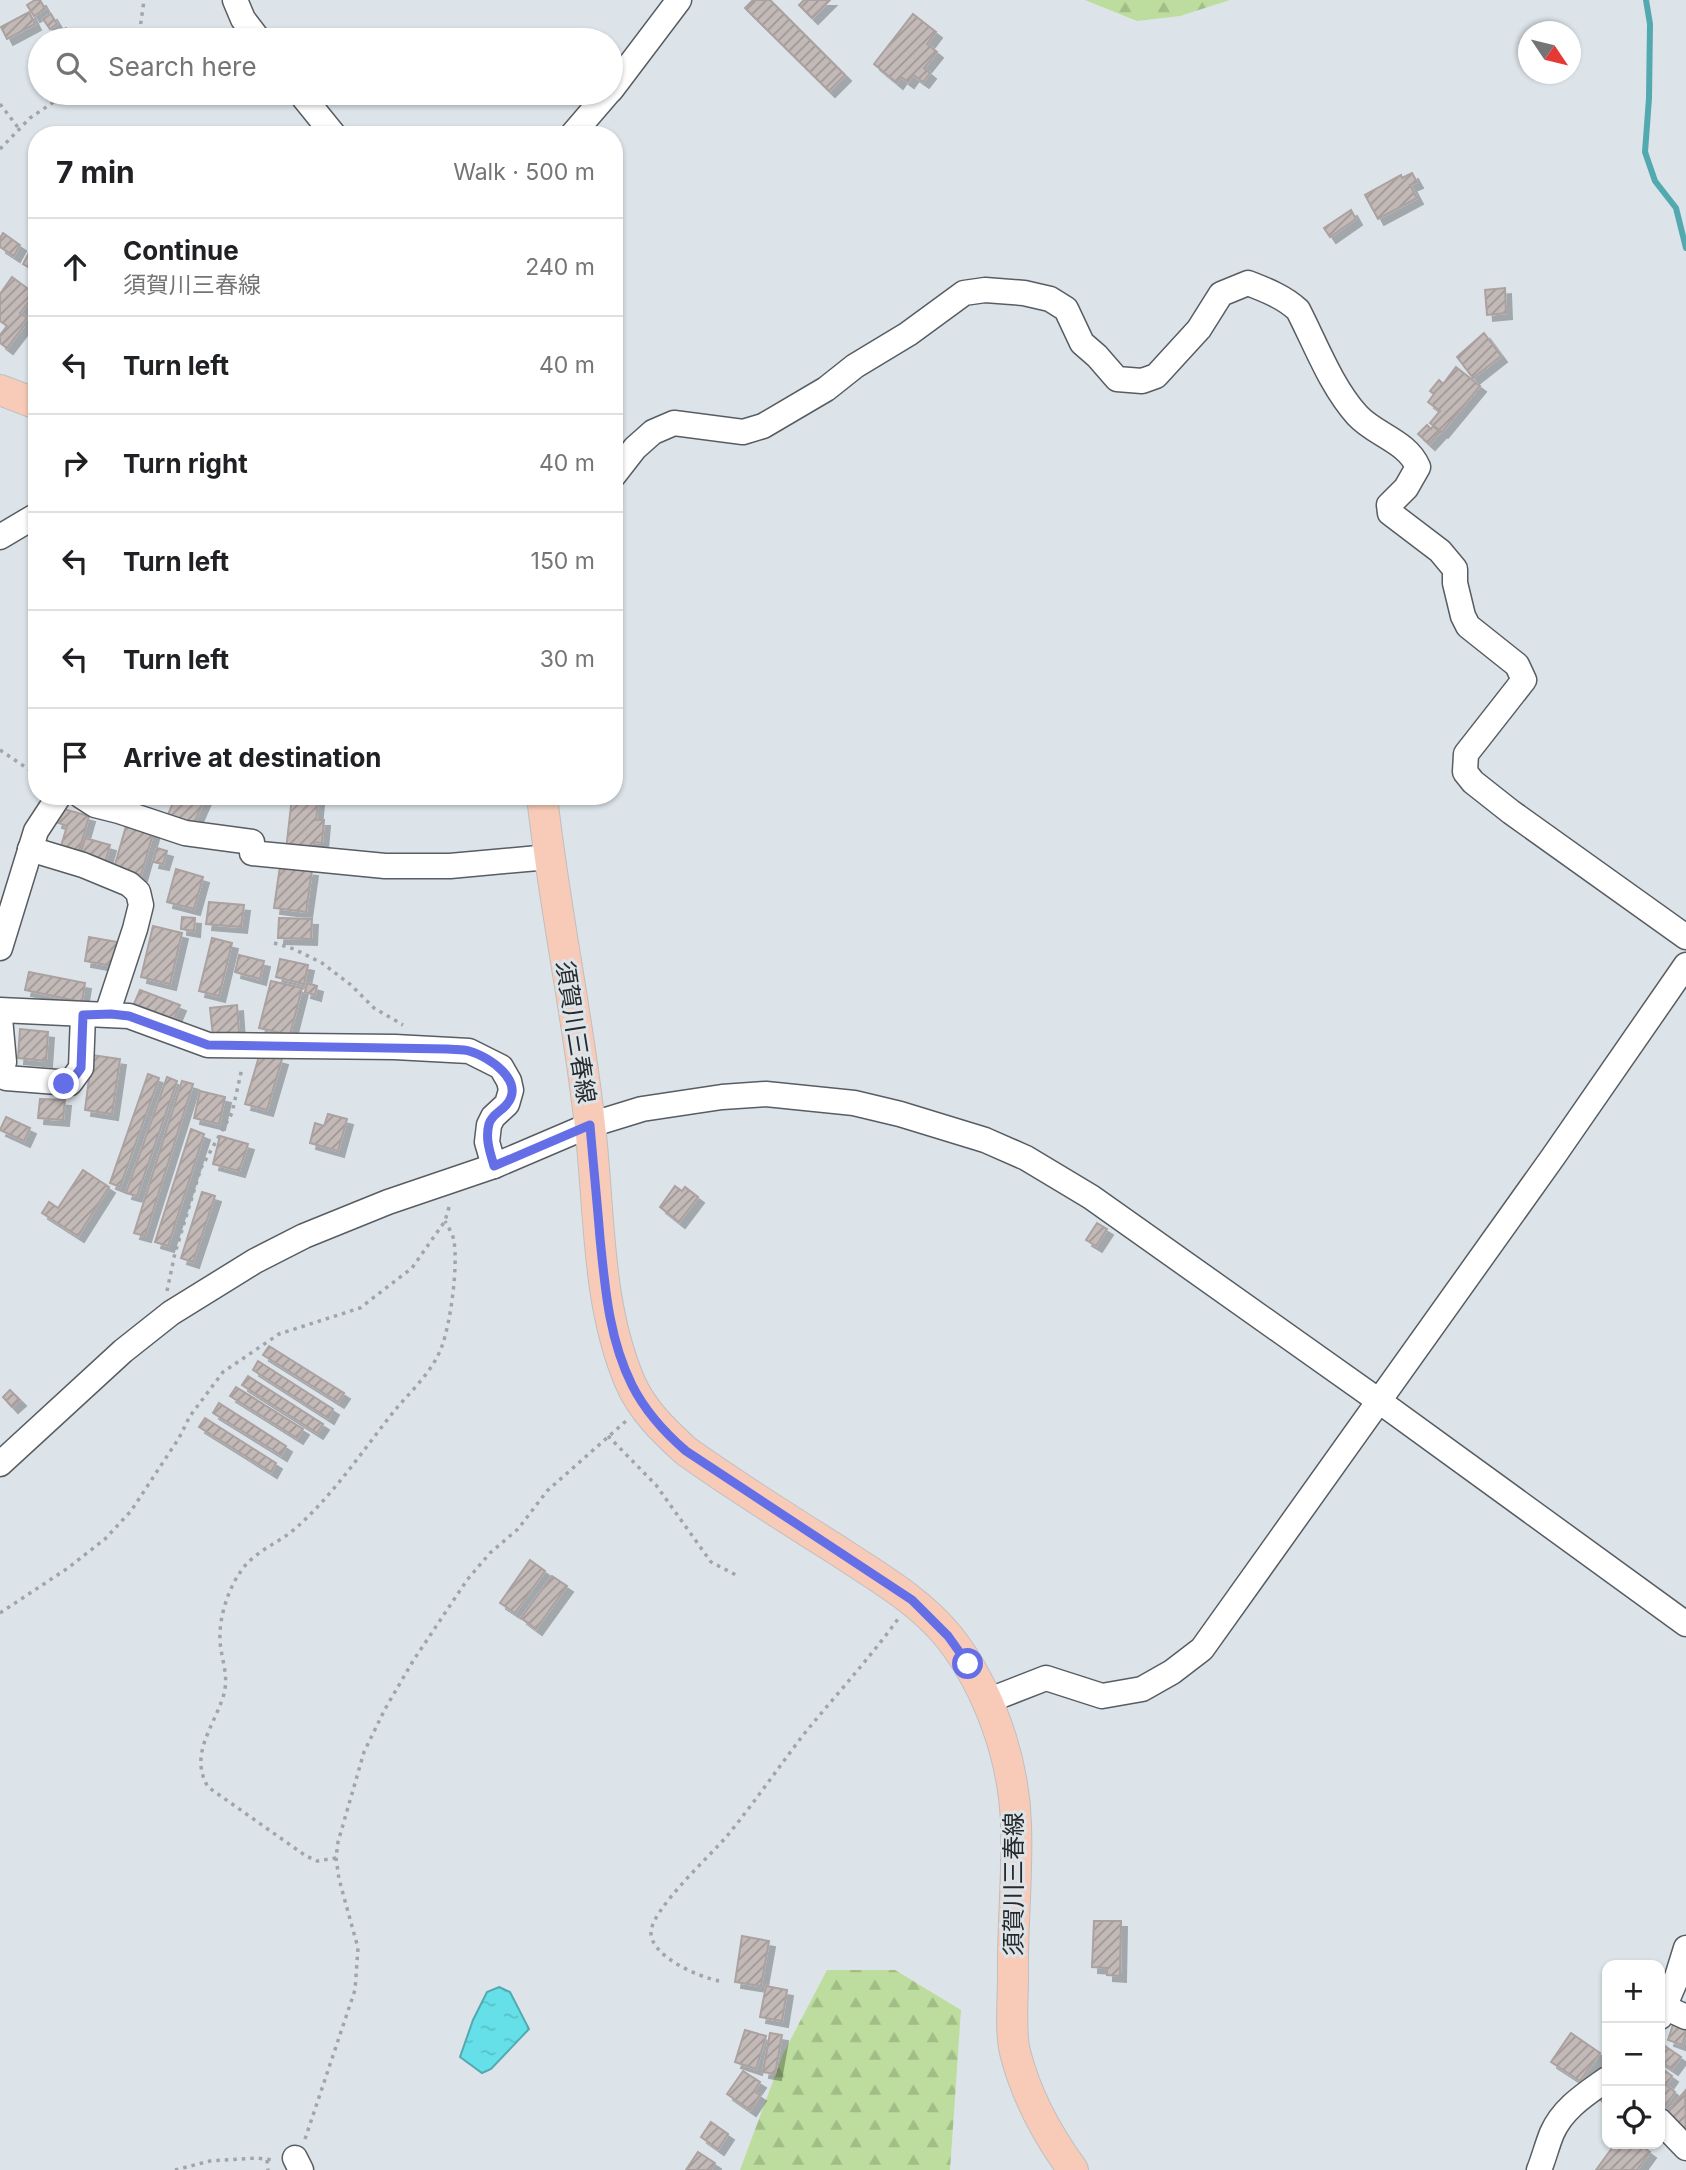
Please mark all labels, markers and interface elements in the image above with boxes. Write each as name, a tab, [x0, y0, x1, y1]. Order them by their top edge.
north arrow	[1518, 21, 1581, 84]
search box	[28, 28, 623, 105]
icon: search	[52, 48, 90, 86]
text: Search here	[108, 51, 257, 82]
text: 7 min	[56, 154, 135, 190]
text: Walk · 500 m	[453, 158, 595, 186]
text: Continue	[123, 235, 239, 266]
icon: ahead	[56, 248, 94, 286]
text: 240 m	[525, 253, 595, 281]
text: 須賀川三春線	[123, 271, 261, 299]
icon: left	[56, 346, 94, 384]
text: Turn left	[123, 350, 229, 381]
text: 40 m	[539, 351, 595, 379]
icon: right	[56, 444, 94, 482]
text: Turn right	[123, 448, 248, 479]
text: 40 m	[539, 449, 595, 477]
icon: left	[56, 542, 94, 580]
text: Turn left	[123, 546, 229, 577]
text: 150 m	[531, 547, 595, 575]
icon: left	[56, 640, 94, 678]
text: Turn left	[123, 644, 229, 675]
text: 30 m	[540, 645, 595, 673]
icon: arrive	[56, 738, 94, 776]
text: Arrive at destination	[123, 742, 382, 773]
street label: 須賀川三春線	[550, 959, 602, 1105]
route end	[48, 1068, 79, 1099]
route start	[952, 1648, 983, 1679]
street label: 須賀川三春線	[999, 1812, 1028, 1956]
map controls	[1602, 1960, 1665, 2149]
button: +	[1602, 1960, 1665, 2023]
button: −	[1602, 2023, 1665, 2086]
button: locate	[1602, 2086, 1665, 2149]

